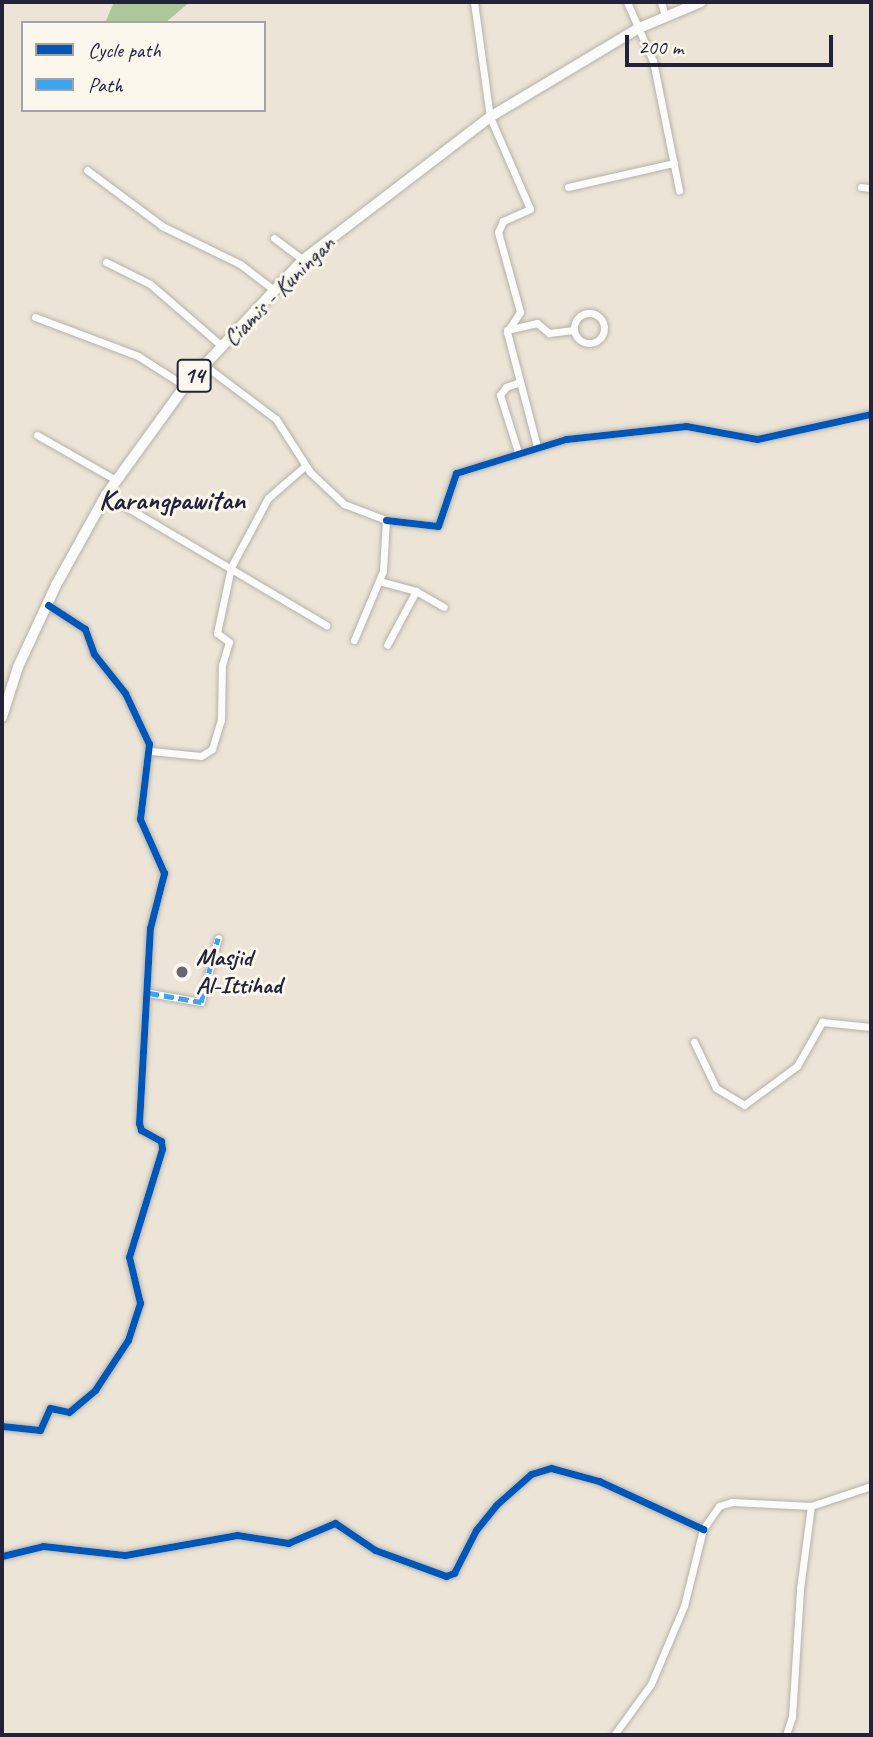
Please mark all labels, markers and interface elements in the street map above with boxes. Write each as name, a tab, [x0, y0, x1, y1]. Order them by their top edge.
legend	[21, 21, 266, 112]
scale bar	[628, 21, 836, 65]
text: 200 m	[638, 34, 683, 60]
text: Cycle path	[88, 37, 161, 63]
text: Path	[88, 72, 123, 98]
street label: Ciamis - Kuningan	[217, 229, 341, 353]
road number: 14	[176, 356, 212, 396]
district label: Karangpawitan	[99, 483, 245, 517]
place label: Masjid Al-Ittihad	[196, 944, 282, 1000]
marker: Masjid Al-Ittihad	[174, 964, 190, 980]

